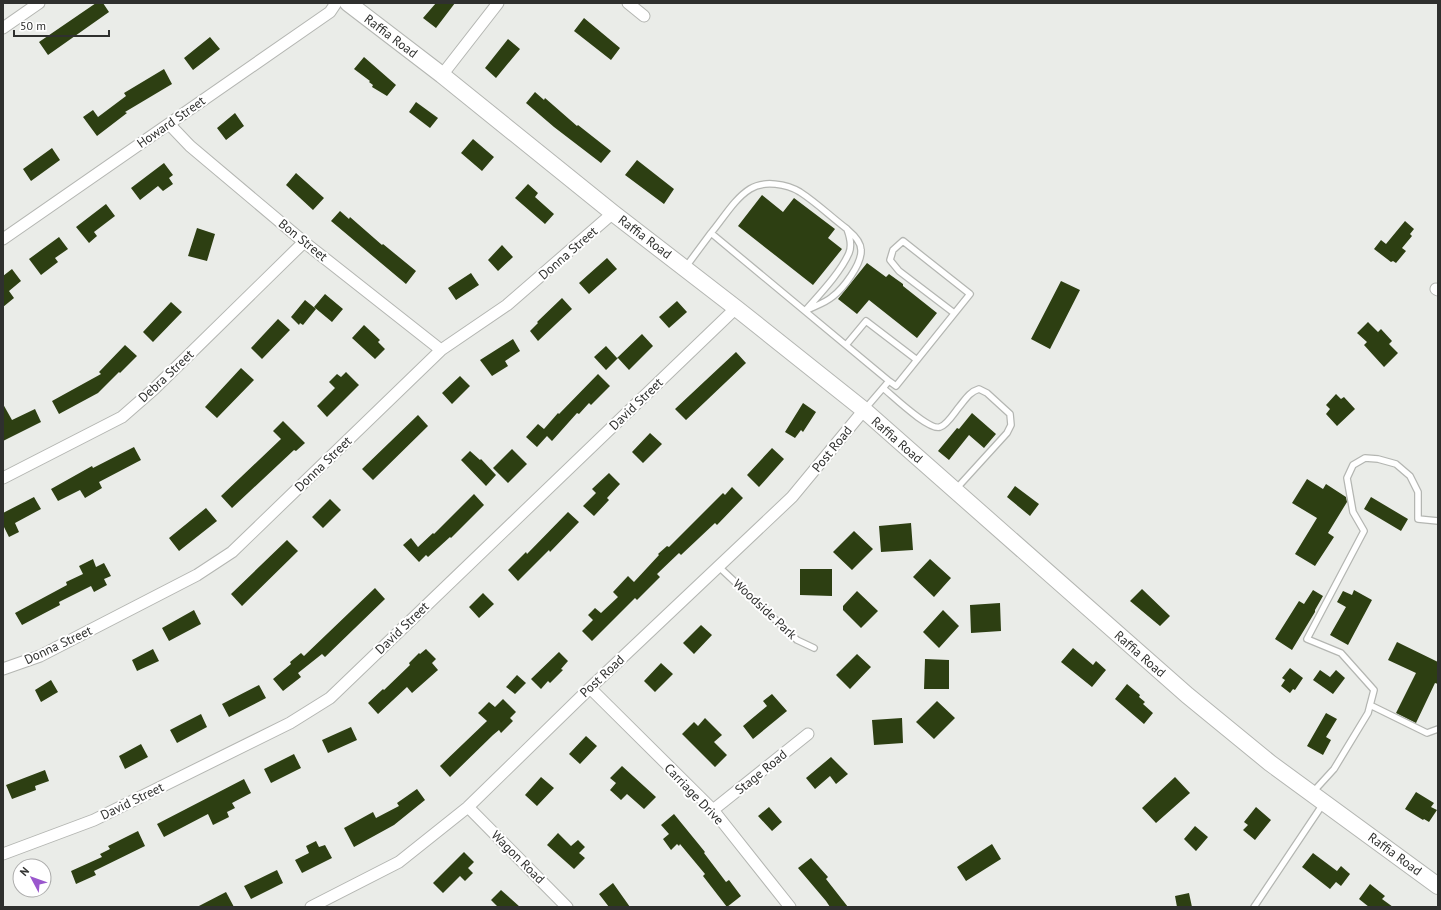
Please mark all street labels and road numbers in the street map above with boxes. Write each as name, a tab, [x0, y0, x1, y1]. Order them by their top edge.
street label: Raffia Road	[361, 10, 421, 62]
street label: Howard Street	[133, 92, 209, 152]
street label: Raffia Road	[615, 211, 675, 263]
street label: Bon Street	[275, 215, 331, 265]
street label: Donna Street	[535, 222, 601, 283]
street label: Debra Street	[135, 346, 198, 406]
street label: David Street	[606, 374, 667, 434]
street label: Raffia Road	[868, 413, 926, 467]
street label: Post Road	[808, 422, 856, 476]
street label: Donna Street	[291, 432, 356, 495]
street label: Woodside Park	[730, 575, 801, 643]
street label: David Street	[372, 598, 433, 658]
street label: Donna Street	[21, 622, 95, 668]
street label: Raffia Road	[1111, 627, 1169, 681]
street label: Post Road	[576, 651, 628, 701]
street label: Stage Road	[731, 746, 791, 798]
street label: Carriage Drive	[661, 760, 727, 828]
street label: David Street	[98, 778, 167, 824]
street label: Wagon Road	[488, 827, 548, 887]
street label: Raffia Road	[1365, 829, 1425, 879]

